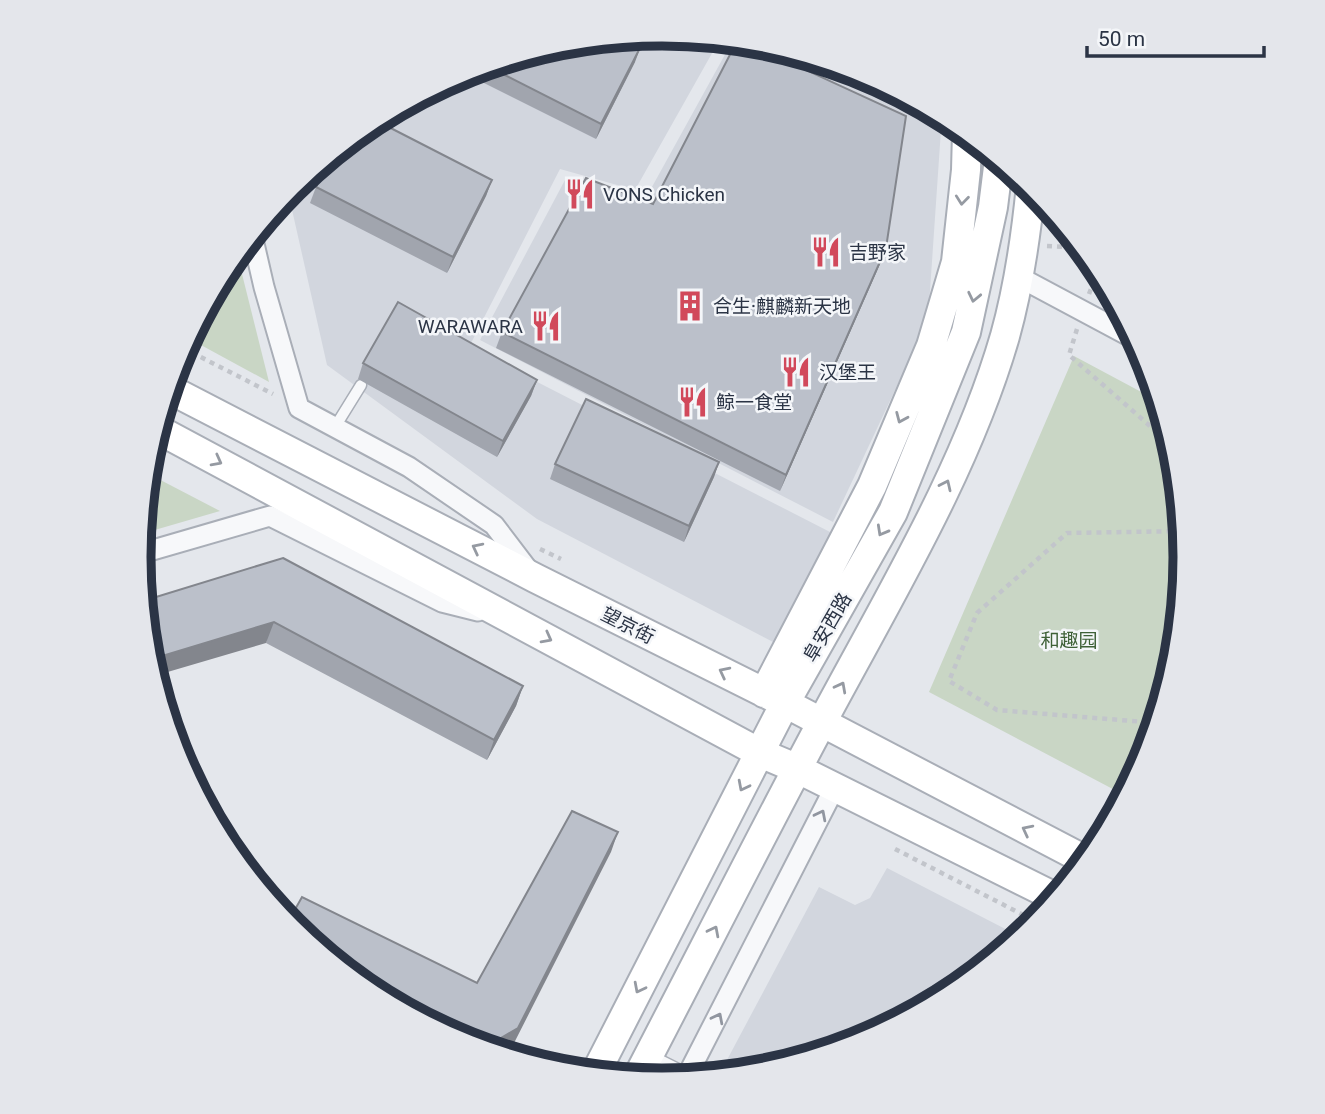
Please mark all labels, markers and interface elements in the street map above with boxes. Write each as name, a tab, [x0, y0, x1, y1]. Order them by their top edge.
scale bar	[1087, 14, 1264, 58]
text: 50 m	[1098, 27, 1145, 51]
restaurant icon: VONS Chicken	[563, 177, 597, 211]
place label: VONS Chicken	[603, 183, 725, 206]
one-way arrow	[955, 194, 970, 206]
restaurant icon: 吉野家	[809, 235, 843, 269]
place label: 吉野家	[849, 241, 906, 264]
building icon: 合生·麒麟新天地	[673, 289, 707, 323]
one-way arrow	[967, 291, 982, 303]
place label: 合生·麒麟新天地	[713, 295, 851, 318]
restaurant icon: WARAWARA	[529, 309, 563, 343]
place label: WARAWARA	[418, 315, 524, 338]
restaurant icon: 汉堡王	[779, 355, 813, 389]
place label: 汉堡王	[819, 361, 876, 384]
restaurant icon: 鲸一食堂	[676, 385, 710, 419]
place label: 鲸一食堂	[716, 391, 792, 414]
one-way arrow	[895, 410, 909, 423]
one-way arrow	[210, 453, 222, 466]
one-way arrow	[938, 480, 952, 492]
one-way arrow	[877, 524, 890, 537]
one-way arrow	[471, 543, 484, 556]
street label: 阜安西路	[798, 589, 856, 666]
street label: 望京街	[597, 602, 658, 649]
park label: 和趣园	[1040, 629, 1098, 652]
one-way arrow	[540, 630, 552, 643]
one-way arrow	[719, 667, 731, 681]
one-way arrow	[833, 681, 846, 694]
one-way arrow	[738, 779, 752, 791]
one-way arrow	[813, 810, 827, 822]
one-way arrow	[1022, 824, 1034, 838]
one-way arrow	[706, 926, 719, 938]
one-way arrow	[634, 981, 647, 993]
one-way arrow	[709, 1013, 723, 1025]

